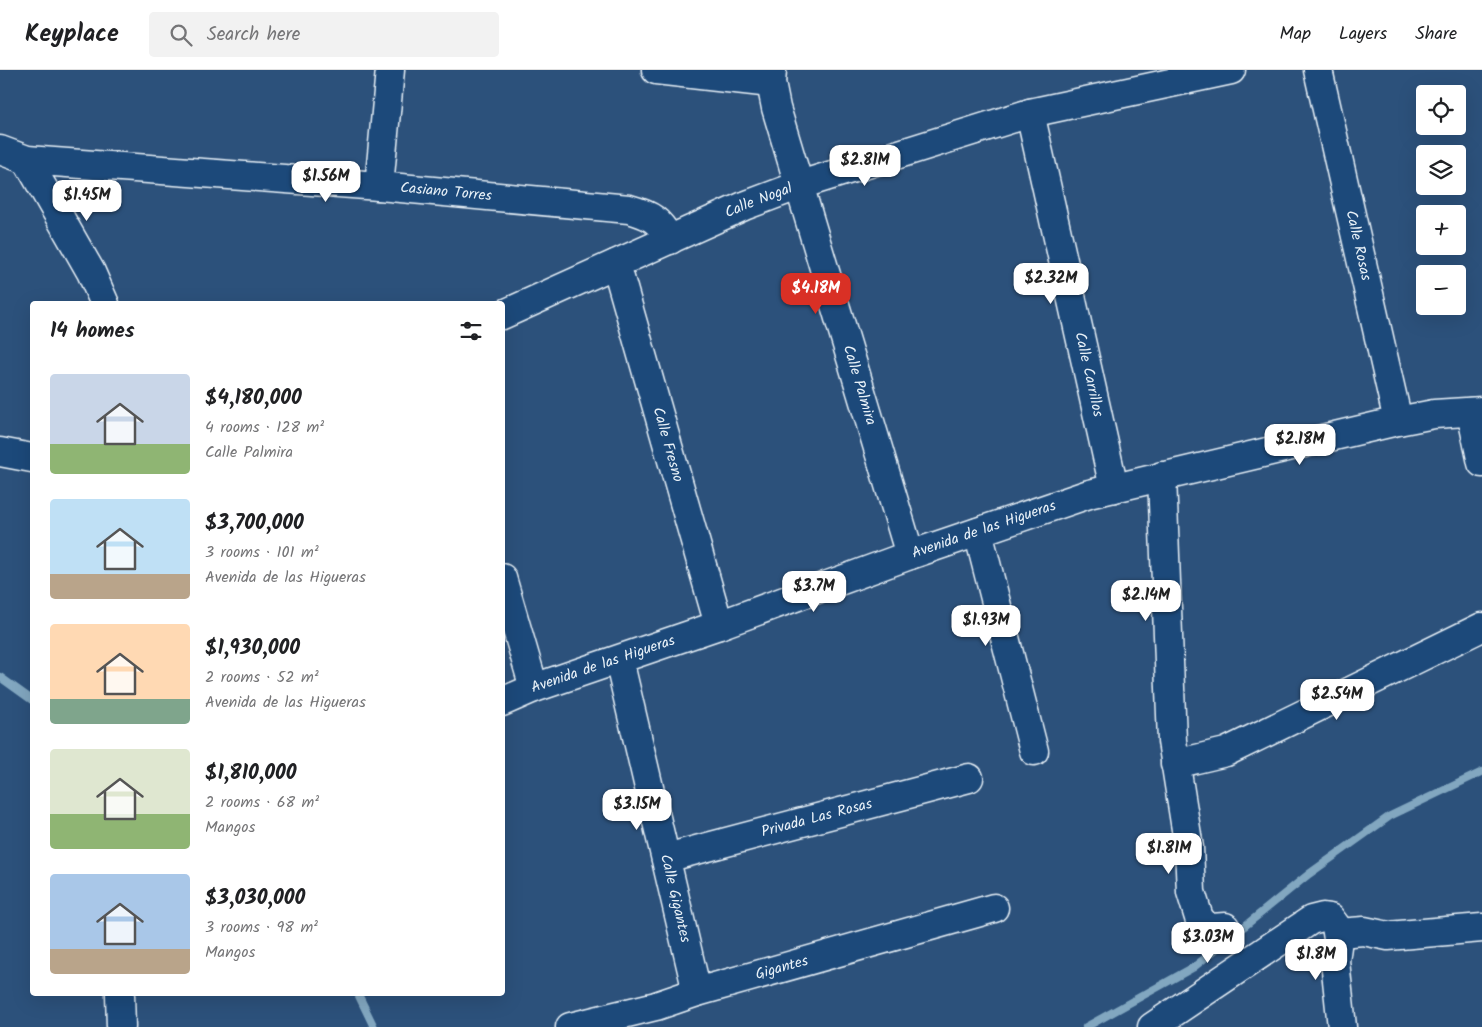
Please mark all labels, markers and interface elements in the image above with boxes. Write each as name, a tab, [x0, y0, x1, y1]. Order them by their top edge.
search box	[149, 12, 499, 57]
text: Keyplace	[25, 15, 119, 54]
text: Search here	[207, 20, 300, 50]
text: Map	[1280, 20, 1311, 49]
text: Layers	[1339, 20, 1387, 49]
text: Share	[1415, 20, 1457, 49]
icon: search	[167, 21, 195, 49]
map controls	[1416, 85, 1466, 315]
button: locate	[1416, 85, 1466, 135]
pin: $2.81M	[824, 144, 906, 187]
button: layers	[1416, 145, 1466, 195]
text: $2.81M	[841, 148, 889, 173]
pin: $1.56M	[285, 160, 367, 203]
text: $1.56M	[303, 164, 349, 189]
street label: Casiano Torres	[399, 176, 493, 208]
street label: Calle Nogal	[721, 177, 796, 225]
pin: $1.45M	[46, 180, 128, 222]
text: $1.45M	[63, 183, 111, 208]
button: +	[1416, 205, 1466, 255]
street label: Calle Rosas	[1338, 208, 1378, 284]
pin: $2.32M	[1010, 262, 1092, 305]
button: −	[1416, 265, 1466, 315]
text: $2.32M	[1025, 266, 1077, 291]
pin: $4.18M	[775, 272, 857, 315]
text: $4.18M	[792, 276, 840, 301]
text: 14 homes	[50, 315, 135, 348]
icon: filters	[457, 317, 485, 345]
street label: Calle Carrillos	[1067, 330, 1110, 420]
street label: Calle Palmira	[836, 342, 882, 428]
text: $4,180,000	[205, 382, 302, 415]
icon: home	[90, 394, 150, 454]
street label: Calle Fresno	[645, 404, 690, 485]
text: 4 rooms · 128 m²	[205, 415, 324, 440]
pin: $2.18M	[1259, 424, 1341, 466]
text: $2.18M	[1276, 427, 1324, 452]
text: Calle Palmira	[205, 440, 293, 465]
street label: Avenida de las Higueras	[909, 494, 1060, 565]
text: $3,700,000	[205, 507, 304, 540]
icon: home	[90, 519, 150, 579]
text: 3 rooms · 101 m²	[205, 540, 319, 565]
text: Avenida de las Higueras	[205, 565, 366, 590]
pin: $3.7M	[779, 570, 849, 613]
text: $3.7M	[793, 574, 835, 599]
pin: $2.14M	[1105, 580, 1187, 622]
text: $2.14M	[1122, 583, 1170, 608]
pin: $1.93M	[945, 604, 1027, 647]
text: $1.93M	[962, 608, 1010, 633]
street label: Avenida de las Higueras	[528, 629, 679, 700]
text: $1,930,000	[205, 632, 300, 665]
icon: home	[90, 644, 150, 704]
text: 2 rooms · 52 m²	[205, 665, 319, 690]
pin: $2.54M	[1296, 678, 1378, 721]
text: $2.54M	[1311, 682, 1363, 707]
text: Avenida de las Higueras	[205, 690, 366, 715]
text: $1,810,000	[205, 757, 297, 790]
icon: home	[90, 769, 150, 829]
pin: $3.15M	[596, 788, 678, 831]
text: 2 rooms · 68 m²	[205, 790, 319, 815]
text: $3.15M	[613, 792, 661, 817]
street label: Privada Las Rosas	[759, 792, 875, 844]
text: Mangos	[205, 815, 255, 840]
pin: $1.81M	[1128, 832, 1210, 875]
text: $1.81M	[1147, 836, 1191, 861]
street label: Calle Gigantes	[653, 852, 697, 946]
text: $3,030,000	[205, 882, 305, 915]
icon: home	[90, 894, 150, 954]
text: 3 rooms · 98 m²	[205, 915, 318, 940]
pin: $3.03M	[1167, 922, 1249, 964]
text: $3.03M	[1182, 925, 1234, 950]
pin: $1.8M	[1281, 938, 1351, 981]
text: Mangos	[205, 940, 255, 965]
text: $1.8M	[1296, 942, 1336, 967]
street label: Gigantes	[753, 949, 812, 987]

